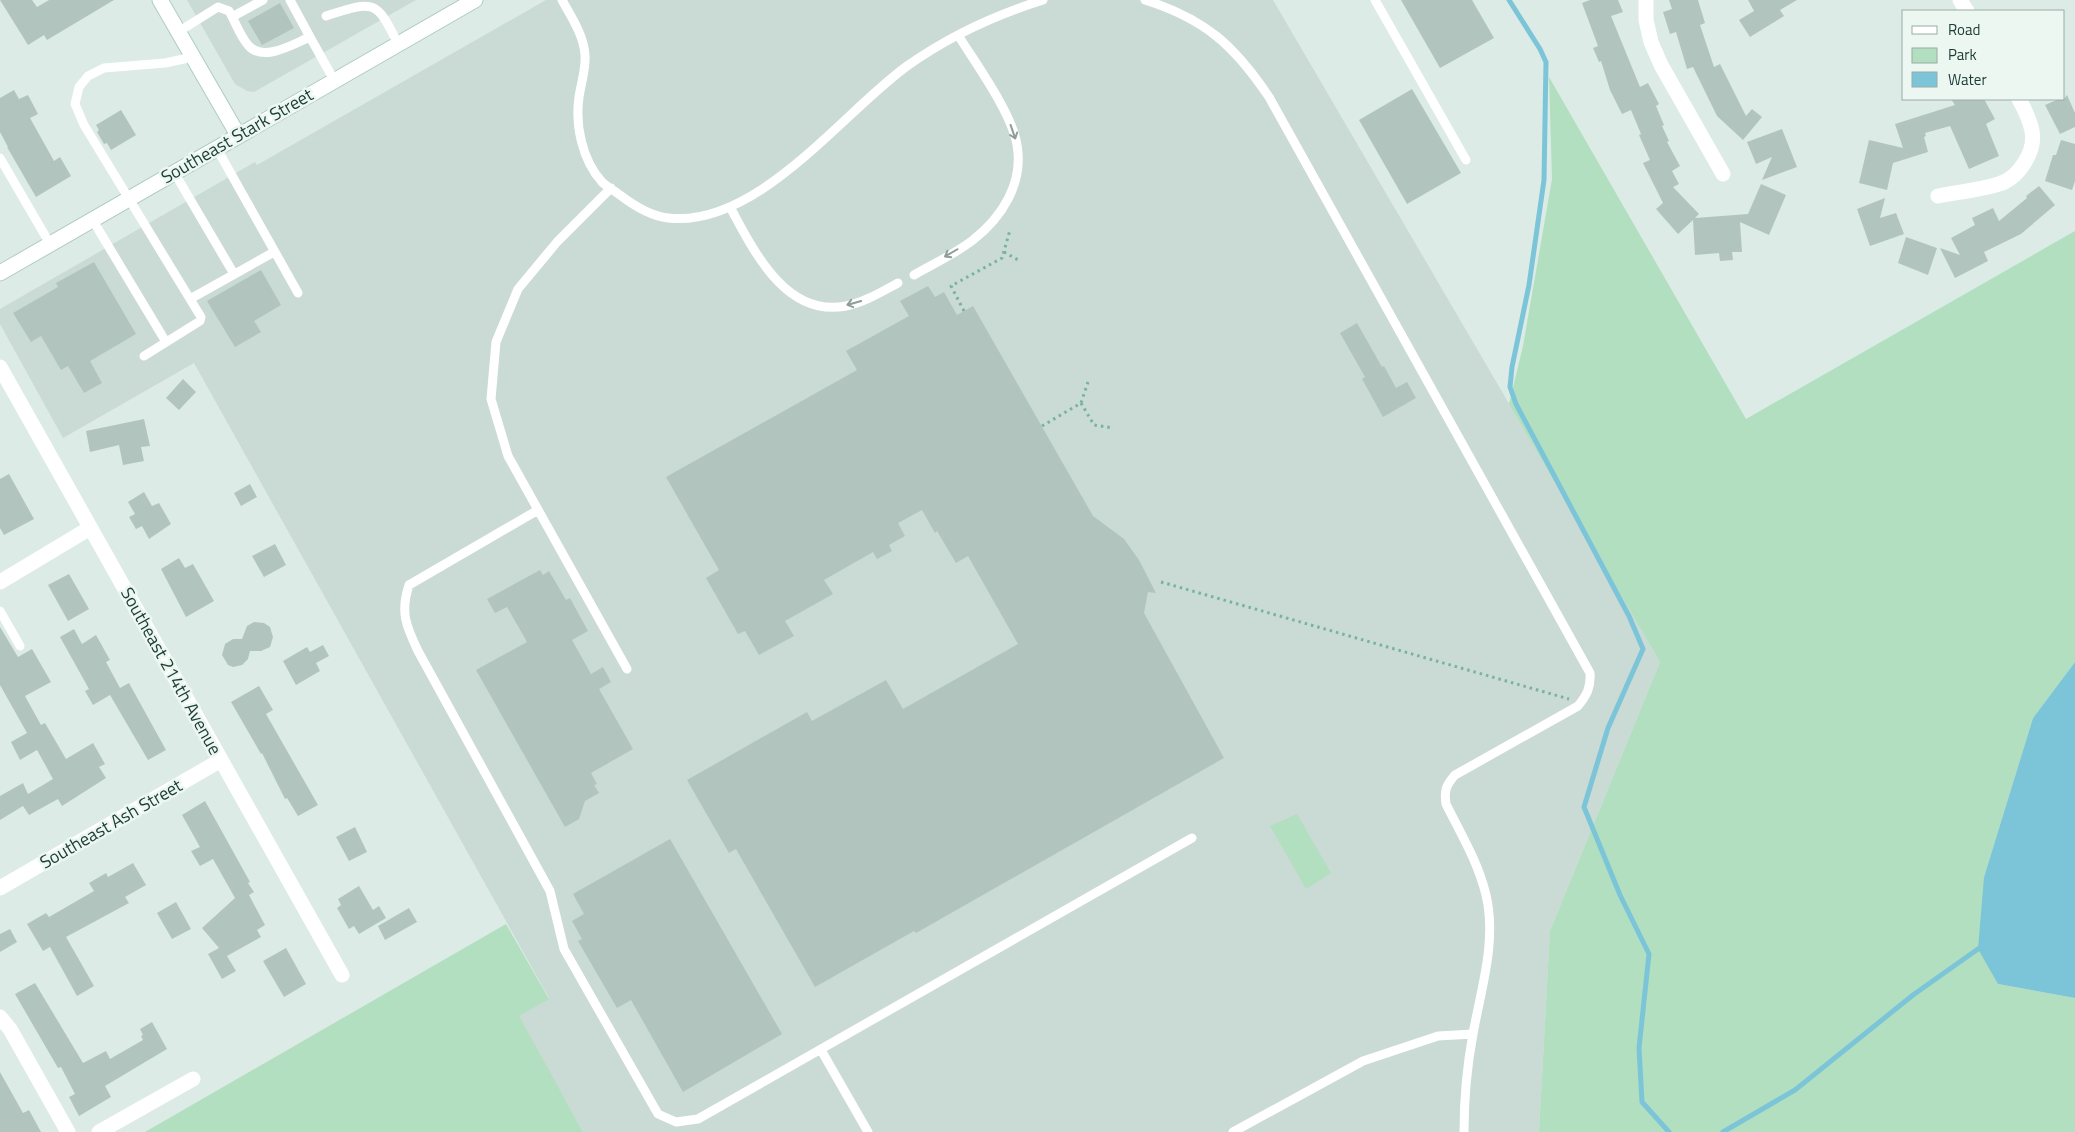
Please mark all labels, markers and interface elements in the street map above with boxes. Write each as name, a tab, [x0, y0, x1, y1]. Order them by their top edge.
legend	[1902, 10, 2065, 100]
text: Road	[1948, 18, 1980, 41]
text: Park	[1948, 43, 1977, 66]
text: Water	[1948, 68, 1987, 91]
street label: Southeast Stark Street	[156, 81, 318, 190]
one-way arrow	[1009, 123, 1018, 139]
one-way arrow	[944, 248, 959, 258]
one-way arrow	[847, 299, 863, 309]
street label: Southeast 214th Avenue	[114, 582, 229, 760]
street label: Southeast Ash Street	[34, 771, 188, 875]

